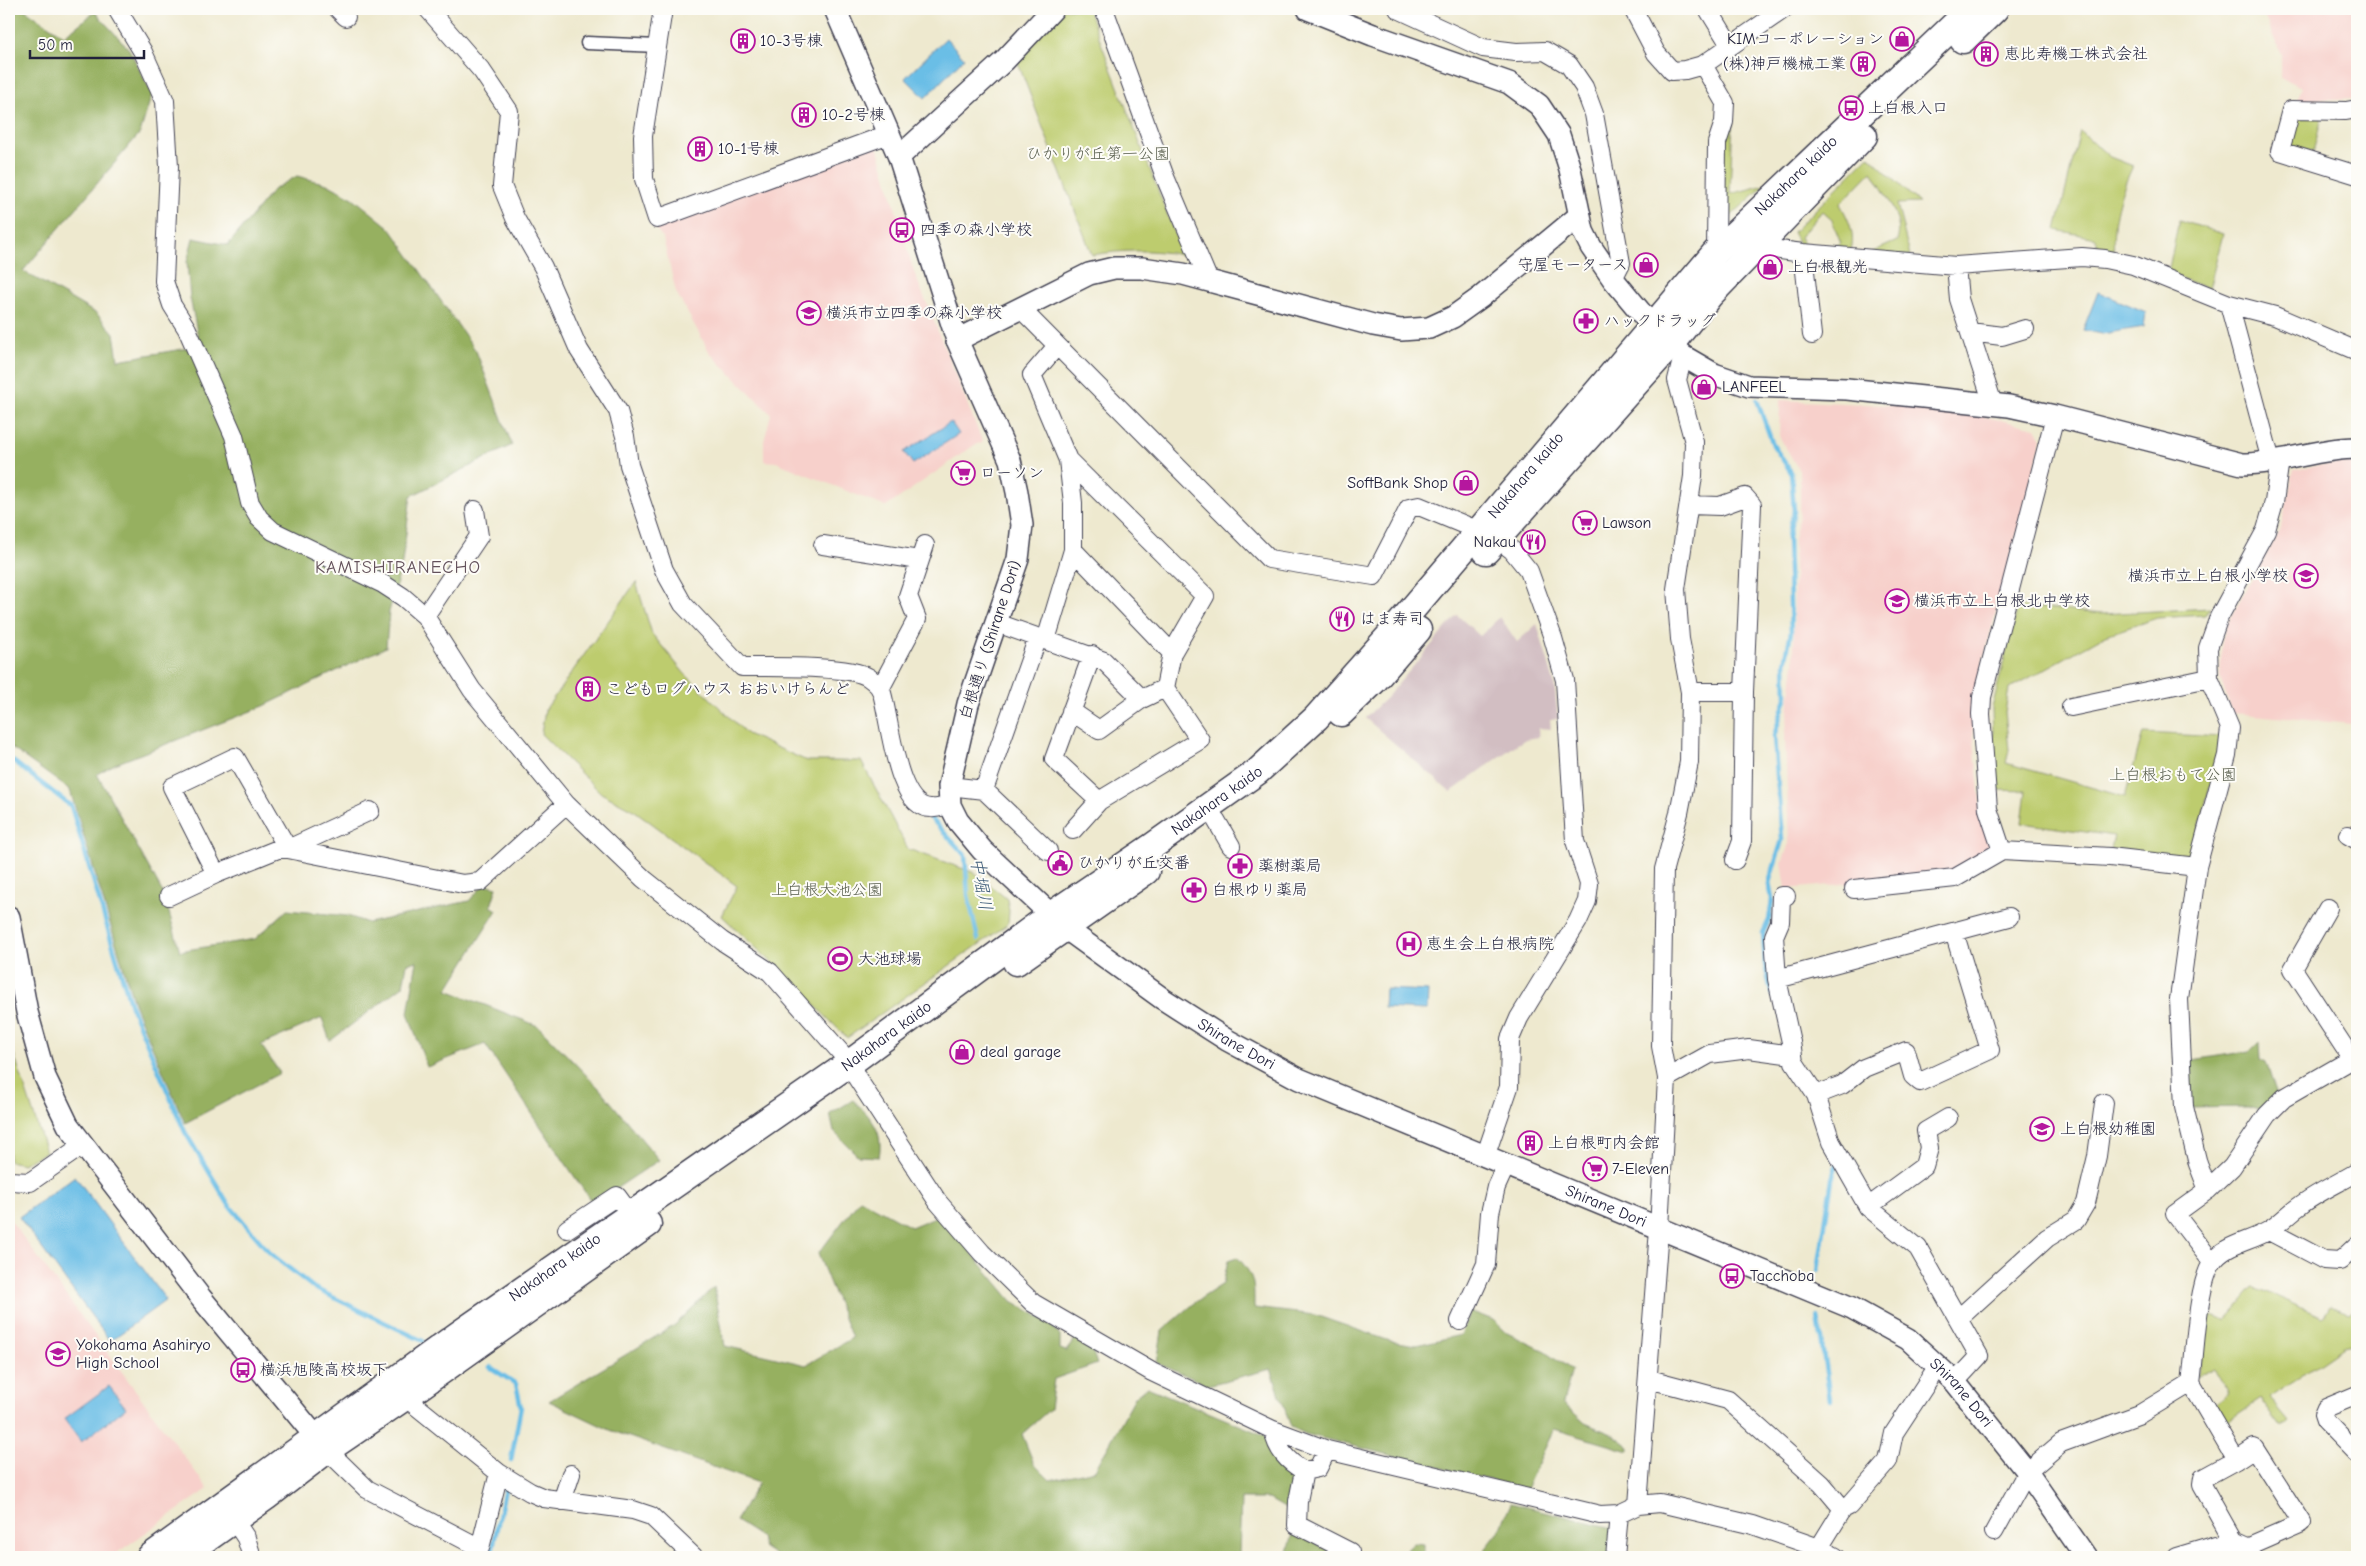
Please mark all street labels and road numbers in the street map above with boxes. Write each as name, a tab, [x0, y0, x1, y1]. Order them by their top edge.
street label: Nakahara kaido	[1751, 132, 1841, 219]
street label: Nakahara kaido	[1484, 429, 1568, 522]
street label: 白根通り (Shirane Dori)	[956, 558, 1024, 722]
street label: Nakahara kaido	[1168, 762, 1266, 839]
street label: Nakahara kaido	[838, 997, 935, 1075]
street label: Shirane Dori	[1194, 1015, 1278, 1073]
street label: Shirane Dori	[1563, 1181, 1649, 1231]
street label: Nakahara kaido	[506, 1229, 604, 1305]
street label: Shirane Dori	[1926, 1354, 1996, 1431]

